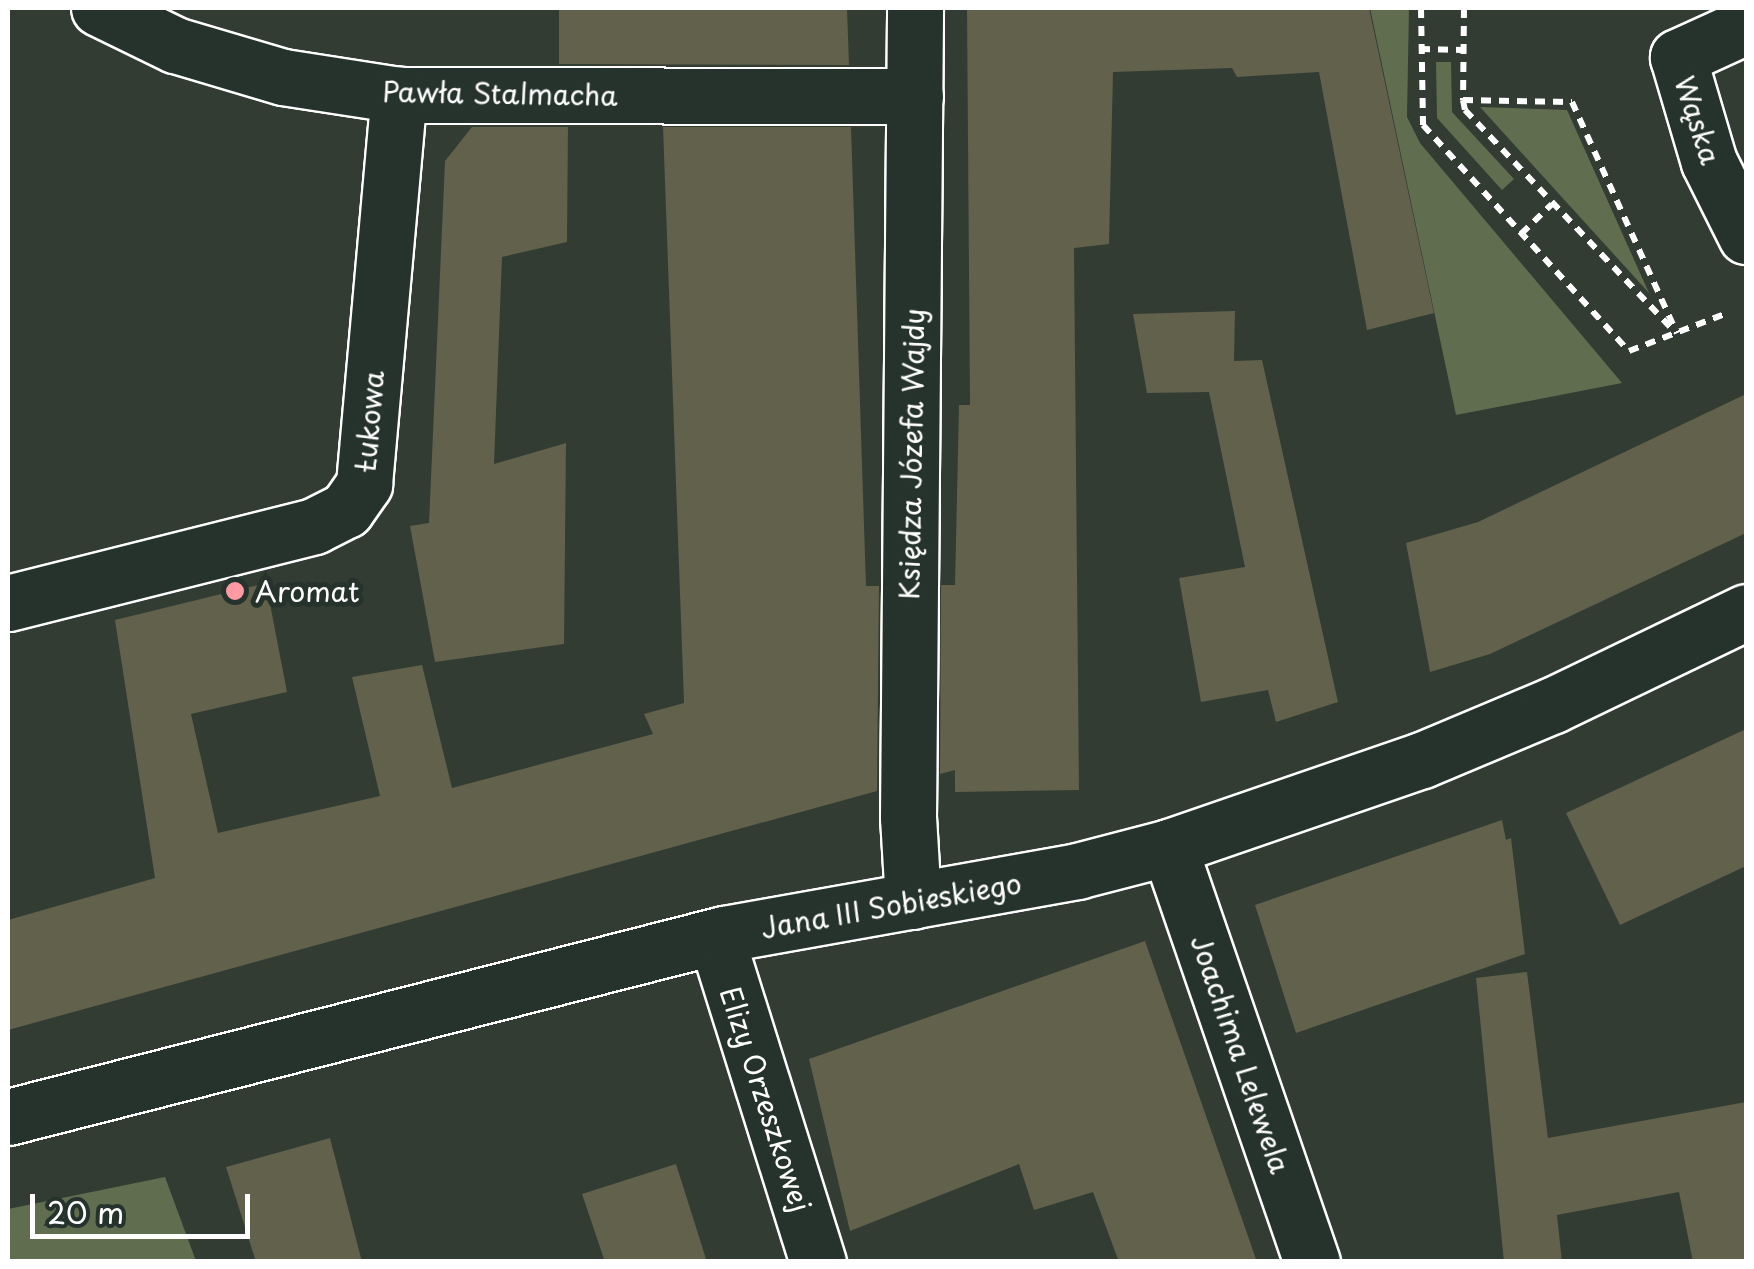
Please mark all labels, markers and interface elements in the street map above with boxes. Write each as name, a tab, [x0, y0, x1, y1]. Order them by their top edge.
street label: Wąska	[1668, 72, 1728, 168]
street label: Pawła Stalmacha	[383, 74, 617, 112]
street label: Księdza Józefa Wajdy	[892, 308, 930, 600]
street label: Łukowa	[348, 369, 390, 473]
place label: Aromat	[255, 574, 359, 608]
marker: Aromat	[224, 580, 246, 602]
street label: Jana III Sobieskiego	[757, 865, 1025, 945]
street label: Joachima Lelewela	[1184, 930, 1298, 1178]
street label: Elizy Orzeszkowej	[714, 982, 818, 1216]
scale bar	[35, 1174, 255, 1236]
text: 20 m	[47, 1189, 124, 1234]

